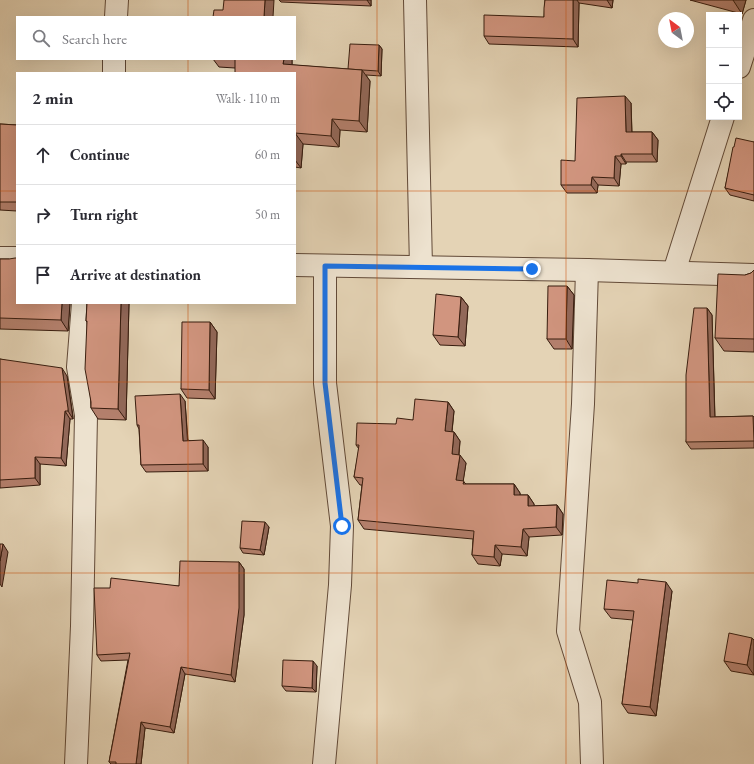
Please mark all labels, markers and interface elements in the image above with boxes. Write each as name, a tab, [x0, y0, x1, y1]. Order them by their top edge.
north arrow	[658, 12, 694, 48]
map controls	[706, 12, 742, 120]
button: +	[706, 12, 742, 48]
search box	[16, 16, 296, 60]
icon: search	[30, 27, 52, 49]
text: Search here	[62, 29, 127, 48]
button: −	[706, 48, 742, 84]
button: locate	[706, 84, 742, 120]
text: 2 min	[32, 87, 73, 109]
text: Walk · 110 m	[216, 90, 280, 107]
icon: ahead	[32, 144, 54, 166]
text: Continue	[70, 145, 130, 164]
text: 60 m	[255, 146, 280, 163]
icon: right	[32, 204, 54, 226]
text: Turn right	[70, 205, 138, 224]
text: 50 m	[255, 206, 280, 223]
route end	[523, 260, 541, 278]
icon: arrive	[32, 264, 54, 286]
text: Arrive at destination	[70, 265, 201, 284]
route start	[333, 517, 351, 535]

